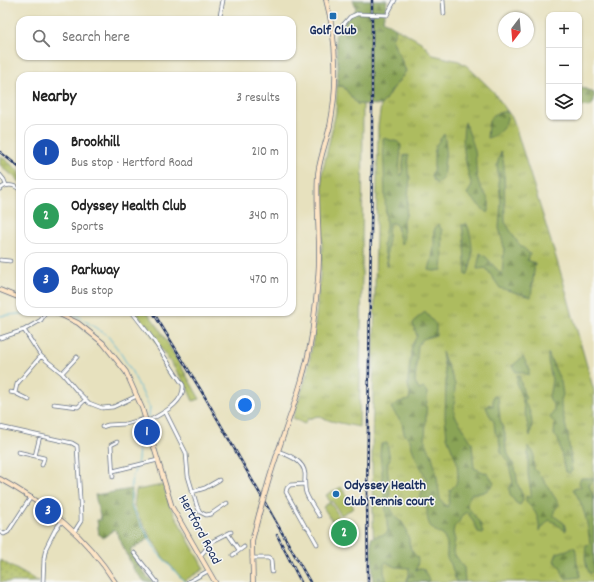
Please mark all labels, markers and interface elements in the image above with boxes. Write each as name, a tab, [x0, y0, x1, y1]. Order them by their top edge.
marker: Golf Club	[328, 11, 338, 21]
north arrow	[498, 12, 534, 48]
map controls	[546, 12, 582, 120]
button: +	[546, 12, 582, 48]
search box	[16, 16, 296, 60]
place label: Golf Club	[309, 21, 357, 41]
icon: search	[30, 27, 52, 49]
text: Search here	[62, 27, 130, 49]
button: −	[546, 48, 582, 84]
button: layers	[546, 84, 582, 120]
text: Nearby	[32, 86, 76, 110]
text: 3 results	[236, 89, 280, 108]
text: Brookhill	[71, 132, 120, 154]
text: 1	[45, 143, 47, 162]
text: 210 m	[251, 143, 279, 162]
text: Bus stop · Hertford Road	[71, 154, 193, 173]
text: Odyssey Health Club	[71, 196, 186, 218]
text: 2	[43, 207, 49, 226]
text: 340 m	[249, 207, 279, 226]
text: Sports	[71, 218, 104, 237]
text: Parkway	[71, 260, 119, 282]
text: 3	[43, 271, 49, 290]
text: 470 m	[250, 271, 279, 290]
text: Bus stop	[71, 282, 113, 301]
your location	[235, 395, 255, 415]
pin: 1	[134, 417, 160, 447]
place label: Odyssey Health Club Tennis court	[344, 476, 435, 512]
marker: Odyssey Health Club Tennis court	[331, 489, 341, 499]
street label: Hertford Road	[172, 492, 226, 568]
pin: 3	[35, 496, 61, 526]
pin: 2	[331, 518, 357, 548]

